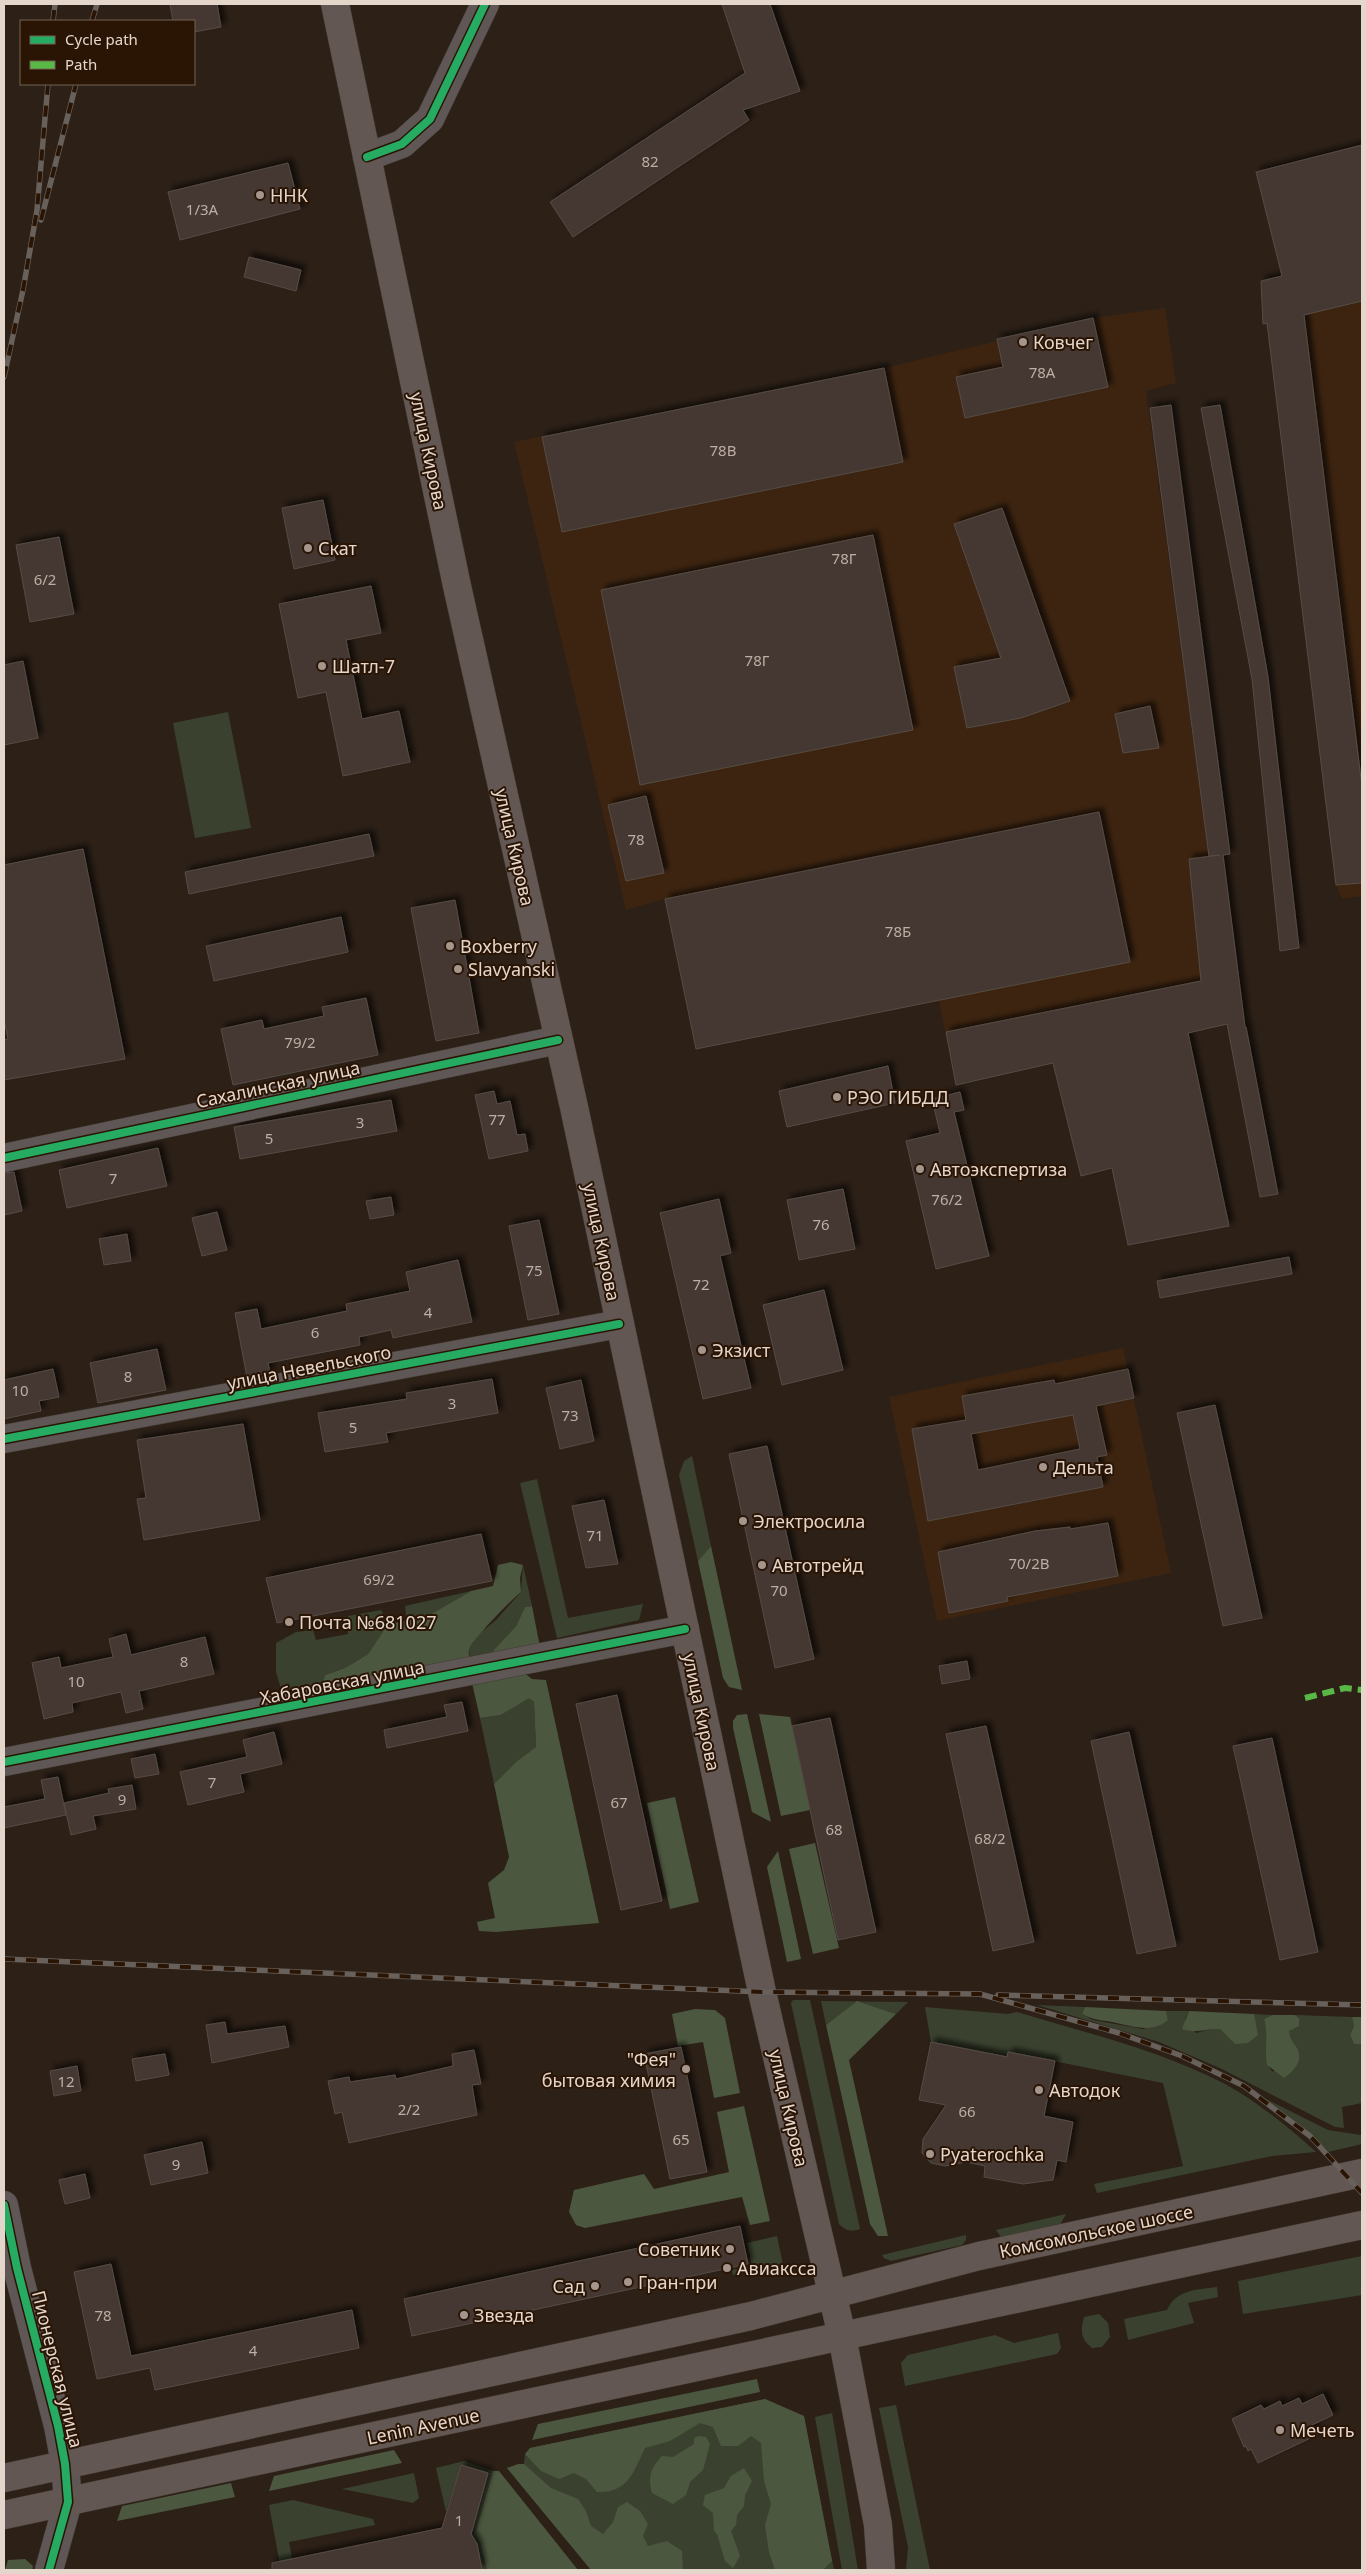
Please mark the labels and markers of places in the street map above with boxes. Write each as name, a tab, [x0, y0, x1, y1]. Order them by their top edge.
place label: ННК	[270, 183, 309, 207]
marker: ННК	[254, 189, 266, 201]
place label: Ковчег	[1033, 330, 1093, 354]
marker: Ковчег	[1017, 336, 1029, 348]
place label: Скат	[318, 536, 358, 560]
marker: Скат	[302, 542, 314, 554]
place label: Шатл-7	[332, 654, 395, 678]
marker: Шатл-7	[316, 660, 328, 672]
place label: Boxberry	[460, 934, 538, 958]
marker: Boxberry	[444, 940, 456, 952]
place label: Slavyanski	[468, 957, 555, 981]
marker: Slavyanski	[452, 963, 464, 975]
place label: РЭО ГИБДД	[847, 1085, 949, 1109]
marker: РЭО ГИБДД	[831, 1091, 843, 1103]
place label: Автоэкспертиза	[930, 1157, 1067, 1181]
marker: Автоэкспертиза	[914, 1163, 926, 1175]
place label: Экзист	[712, 1338, 771, 1362]
marker: Экзист	[696, 1344, 708, 1356]
place label: Дельта	[1053, 1455, 1114, 1479]
marker: Дельта	[1037, 1461, 1049, 1473]
place label: Электросила	[753, 1509, 865, 1533]
marker: Электросила	[737, 1515, 749, 1527]
place label: Автотрейд	[772, 1553, 864, 1577]
marker: Автотрейд	[756, 1559, 768, 1571]
place label: Почта №681027	[299, 1610, 437, 1634]
marker: Почта №681027	[283, 1616, 295, 1628]
place label: "Фея" бытовая химия	[542, 2047, 676, 2092]
marker: "Фея" бытовая химия	[680, 2063, 692, 2075]
place label: Автодок	[1049, 2078, 1121, 2102]
marker: Автодок	[1033, 2084, 1045, 2096]
place label: Pyaterochka	[940, 2142, 1044, 2166]
marker: Pyaterochka	[924, 2148, 936, 2160]
place label: Советник	[638, 2237, 720, 2261]
marker: Советник	[724, 2243, 736, 2255]
place label: Авиаксса	[737, 2256, 817, 2280]
marker: Авиаксса	[721, 2262, 733, 2274]
place label: Гран-при	[638, 2270, 717, 2294]
place label: Сад	[553, 2274, 585, 2298]
marker: Гран-при	[622, 2276, 634, 2288]
marker: Сад	[589, 2280, 601, 2292]
place label: Звезда	[474, 2303, 534, 2327]
marker: Звезда	[458, 2309, 470, 2321]
place label: Мечеть	[1290, 2418, 1355, 2442]
marker: Мечеть	[1274, 2424, 1286, 2436]

